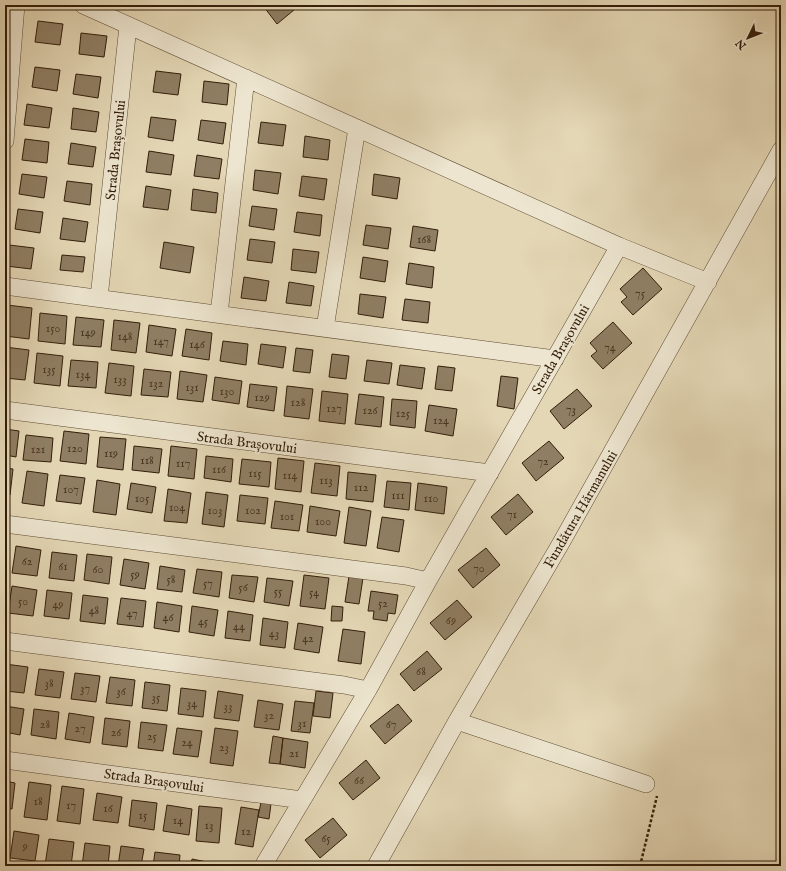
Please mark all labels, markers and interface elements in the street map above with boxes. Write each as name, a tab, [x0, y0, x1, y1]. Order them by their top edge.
north arrow	[728, 18, 768, 58]
text: N	[733, 36, 750, 53]
street label: Strada Brașovului	[102, 99, 130, 201]
house number: 168	[417, 232, 431, 247]
house number: 75	[635, 286, 646, 301]
street label: Strada Brașovului	[528, 301, 594, 398]
house number: 150	[46, 321, 60, 336]
house number: 149	[80, 325, 96, 340]
house number: 148	[117, 329, 133, 344]
house number: 147	[153, 334, 169, 349]
house number: 146	[189, 337, 206, 352]
house number: 74	[604, 340, 616, 355]
house number: 135	[42, 362, 56, 377]
house number: 134	[76, 367, 91, 382]
house number: 133	[113, 372, 127, 387]
house number: 132	[149, 376, 164, 391]
house number: 131	[185, 380, 199, 395]
house number: 130	[220, 384, 235, 399]
house number: 129	[254, 390, 270, 405]
house number: 128	[291, 395, 306, 410]
house number: 127	[326, 401, 342, 416]
house number: 73	[566, 402, 576, 417]
house number: 126	[362, 403, 379, 418]
house number: 125	[396, 406, 411, 421]
house number: 124	[433, 413, 449, 428]
street label: Strada Brașovului	[196, 428, 298, 458]
house number: 120	[67, 441, 83, 456]
house number: 121	[31, 442, 45, 457]
house number: 119	[104, 446, 118, 461]
street label: Fundătura Hărmanului	[540, 447, 622, 572]
house number: 118	[140, 453, 154, 468]
house number: 72	[537, 454, 549, 469]
house number: 117	[176, 456, 190, 471]
house number: 116	[212, 462, 227, 477]
house number: 115	[248, 466, 262, 481]
house number: 114	[283, 468, 298, 483]
house number: 113	[319, 473, 333, 488]
house number: 112	[354, 480, 369, 495]
house number: 107	[63, 482, 79, 497]
house number: 111	[391, 488, 405, 503]
house number: 105	[135, 491, 150, 506]
house number: 110	[424, 491, 438, 506]
house number: 104	[169, 500, 185, 515]
house number: 103	[208, 503, 222, 518]
house number: 102	[245, 503, 261, 518]
house number: 71	[507, 507, 517, 522]
house number: 101	[280, 509, 294, 524]
house number: 100	[315, 514, 331, 529]
house number: 62	[22, 554, 33, 569]
house number: 61	[58, 559, 68, 574]
house number: 70	[473, 561, 485, 576]
house number: 60	[93, 562, 104, 577]
house number: 59	[130, 567, 140, 582]
house number: 58	[166, 572, 176, 587]
house number: 57	[203, 576, 213, 591]
house number: 56	[238, 580, 249, 595]
house number: 55	[274, 584, 283, 599]
house number: 54	[309, 585, 319, 600]
house number: 50	[18, 594, 28, 609]
house number: 52	[378, 596, 388, 611]
house number: 49	[52, 597, 64, 612]
house number: 48	[89, 603, 100, 618]
house number: 47	[126, 606, 138, 621]
house number: 46	[163, 610, 174, 625]
house number: 69	[446, 613, 456, 628]
house number: 45	[198, 614, 209, 629]
house number: 44	[233, 619, 245, 634]
house number: 43	[269, 626, 279, 641]
house number: 42	[302, 631, 314, 646]
house number: 68	[416, 664, 426, 679]
house number: 38	[44, 676, 54, 691]
house number: 37	[80, 681, 90, 696]
house number: 36	[116, 684, 127, 699]
house number: 35	[152, 690, 161, 705]
house number: 34	[187, 696, 197, 711]
house number: 33	[224, 699, 232, 714]
house number: 32	[264, 708, 274, 723]
house number: 31	[298, 716, 306, 731]
house number: 28	[40, 717, 50, 732]
house number: 67	[386, 717, 396, 732]
house number: 27	[74, 721, 86, 736]
house number: 26	[111, 725, 122, 740]
house number: 25	[147, 729, 158, 744]
house number: 24	[181, 735, 193, 750]
house number: 23	[219, 740, 229, 755]
house number: 21	[289, 746, 299, 761]
street label: Strada Brașovului	[103, 765, 205, 797]
house number: 66	[354, 773, 365, 788]
house number: 18	[33, 794, 43, 809]
house number: 17	[66, 798, 76, 813]
house number: 16	[103, 801, 114, 816]
house number: 15	[139, 808, 148, 823]
house number: 14	[173, 813, 183, 828]
house number: 13	[205, 818, 213, 833]
house number: 12	[241, 824, 251, 839]
house number: 65	[321, 831, 331, 846]
house number: 9	[21, 839, 28, 854]

